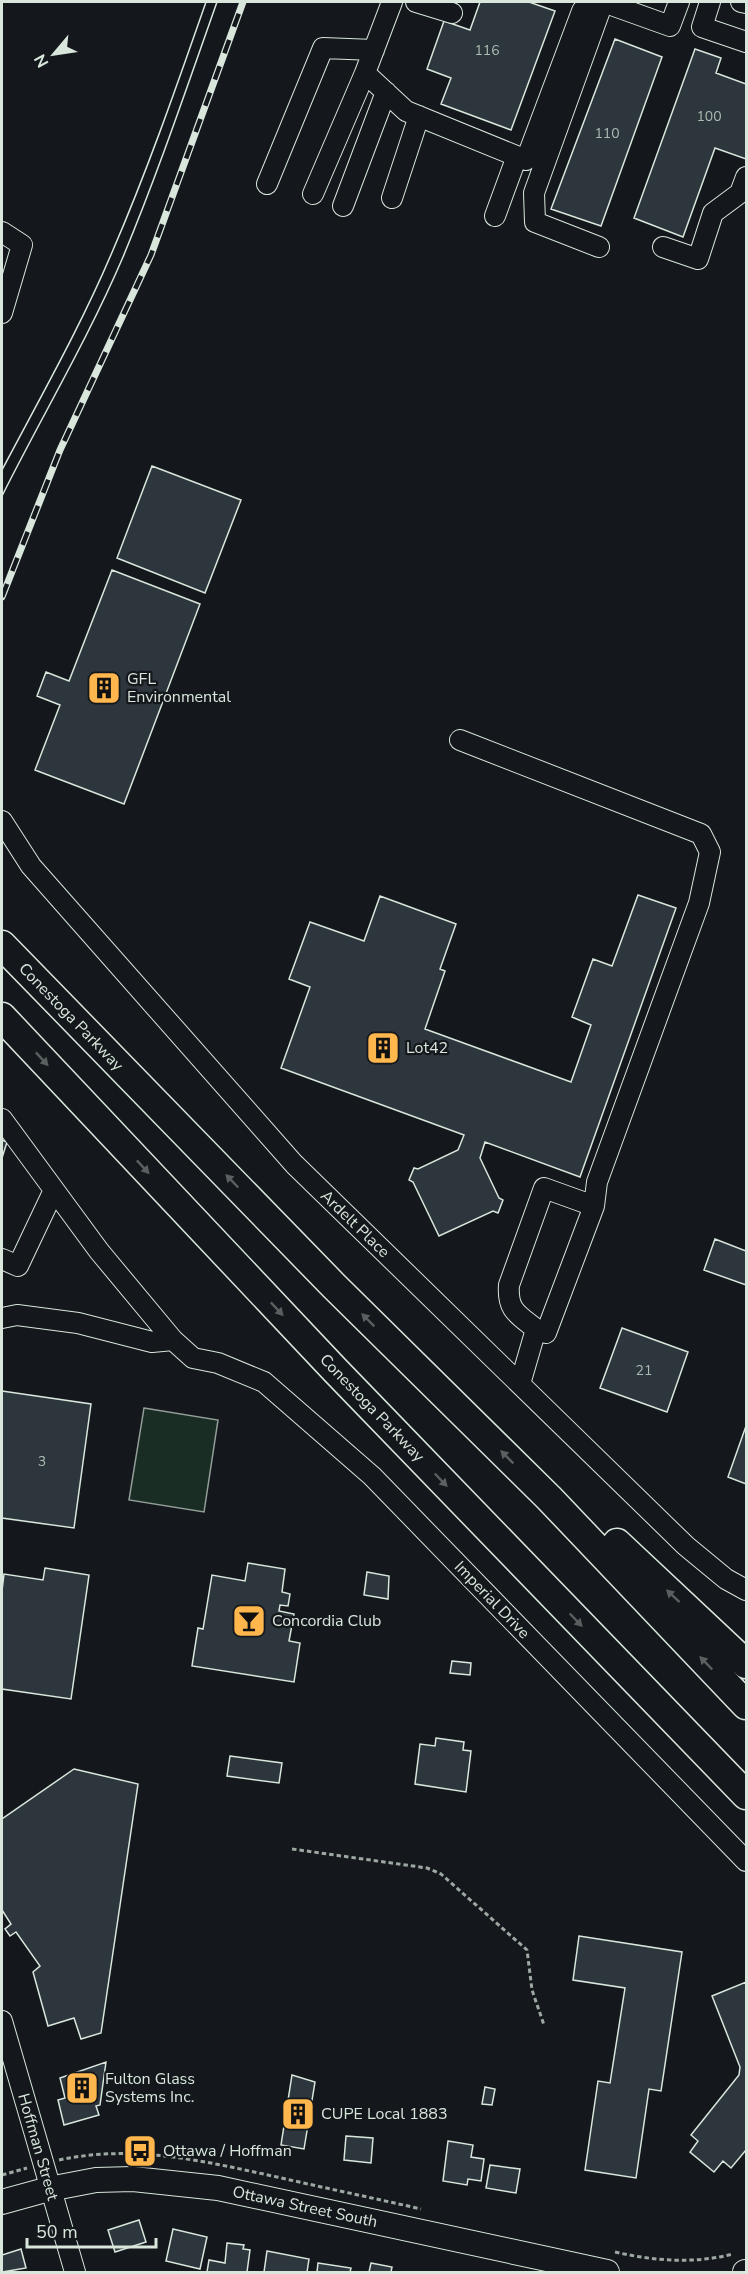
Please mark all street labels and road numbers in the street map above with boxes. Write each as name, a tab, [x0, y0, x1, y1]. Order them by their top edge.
street label: Conestoga Parkway	[14, 958, 129, 1076]
street label: Ardelt Place	[316, 1185, 394, 1263]
street label: Conestoga Parkway	[315, 1349, 430, 1467]
street label: Imperial Drive	[449, 1556, 535, 1644]
street label: Hoffman Street	[12, 2091, 64, 2203]
street label: Ottawa Street South	[230, 2181, 380, 2233]

